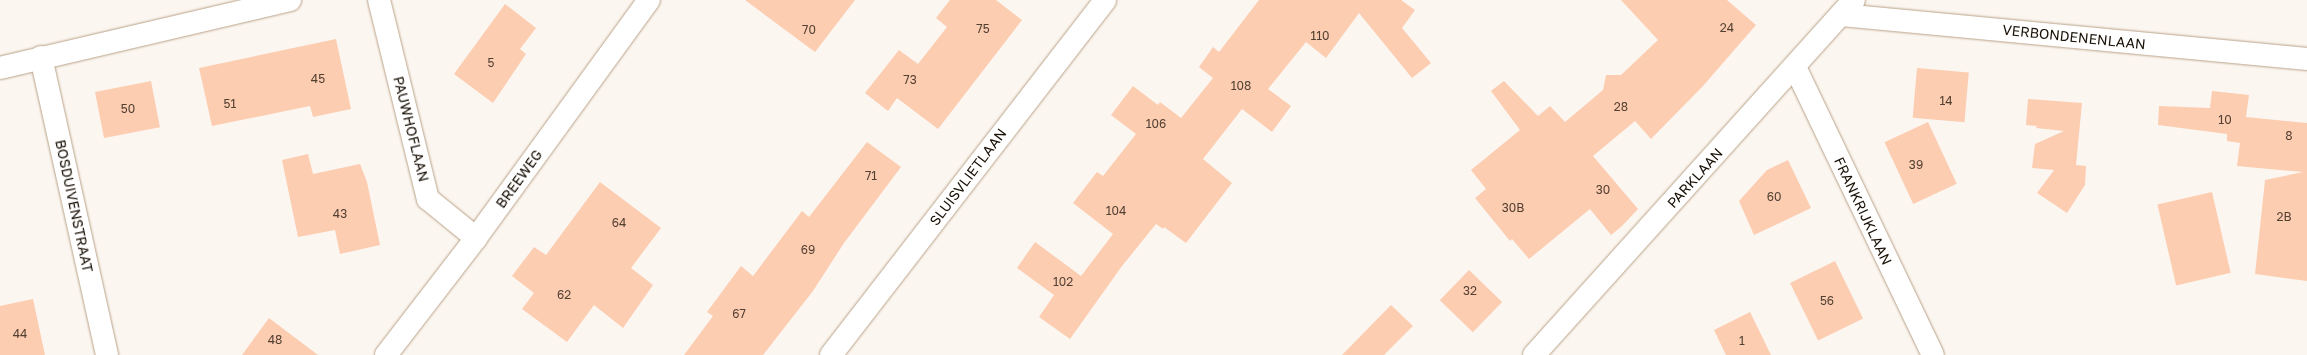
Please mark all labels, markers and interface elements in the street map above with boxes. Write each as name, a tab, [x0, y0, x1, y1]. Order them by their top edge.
house number: 24	[1720, 21, 1734, 35]
street label: VERBONDENENLAAN	[2002, 21, 2146, 53]
house number: 75	[976, 22, 990, 36]
house number: 70	[802, 23, 816, 37]
house number: 110	[1310, 29, 1330, 43]
house number: 5	[488, 56, 494, 70]
house number: 45	[311, 72, 325, 86]
house number: 73	[903, 73, 917, 87]
street label: PAUWHOFLAAN	[390, 75, 432, 183]
house number: 108	[1231, 79, 1251, 93]
house number: 14	[1939, 94, 1953, 108]
house number: 51	[224, 97, 236, 111]
house number: 28	[1614, 100, 1628, 114]
house number: 50	[121, 102, 135, 116]
house number: 10	[2218, 113, 2232, 127]
house number: 106	[1146, 117, 1166, 131]
street label: SLUISVLIETLAAN	[926, 125, 1010, 229]
house number: 8	[2285, 129, 2293, 143]
street label: BOSDUIVENSTRAAT	[52, 138, 96, 274]
street label: PARKLAAN	[1664, 145, 1726, 211]
street label: BREEWEG	[492, 147, 546, 211]
street label: FRANKRIJKLAAN	[1831, 154, 1895, 268]
house number: 39	[1909, 158, 1923, 172]
house number: 71	[865, 169, 877, 183]
house number: 30	[1596, 183, 1610, 197]
house number: 60	[1767, 190, 1781, 204]
house number: 30B	[1502, 201, 1524, 215]
house number: 104	[1106, 204, 1126, 218]
house number: 43	[333, 207, 347, 221]
house number: 2B	[2277, 210, 2291, 224]
house number: 64	[612, 216, 626, 230]
house number: 69	[801, 243, 815, 257]
house number: 102	[1053, 275, 1073, 289]
house number: 32	[1463, 284, 1477, 298]
house number: 62	[557, 288, 571, 302]
house number: 56	[1820, 294, 1834, 308]
house number: 67	[732, 307, 746, 321]
house number: 44	[13, 327, 27, 341]
house number: 48	[268, 333, 282, 347]
house number: 1	[1739, 334, 1745, 348]

